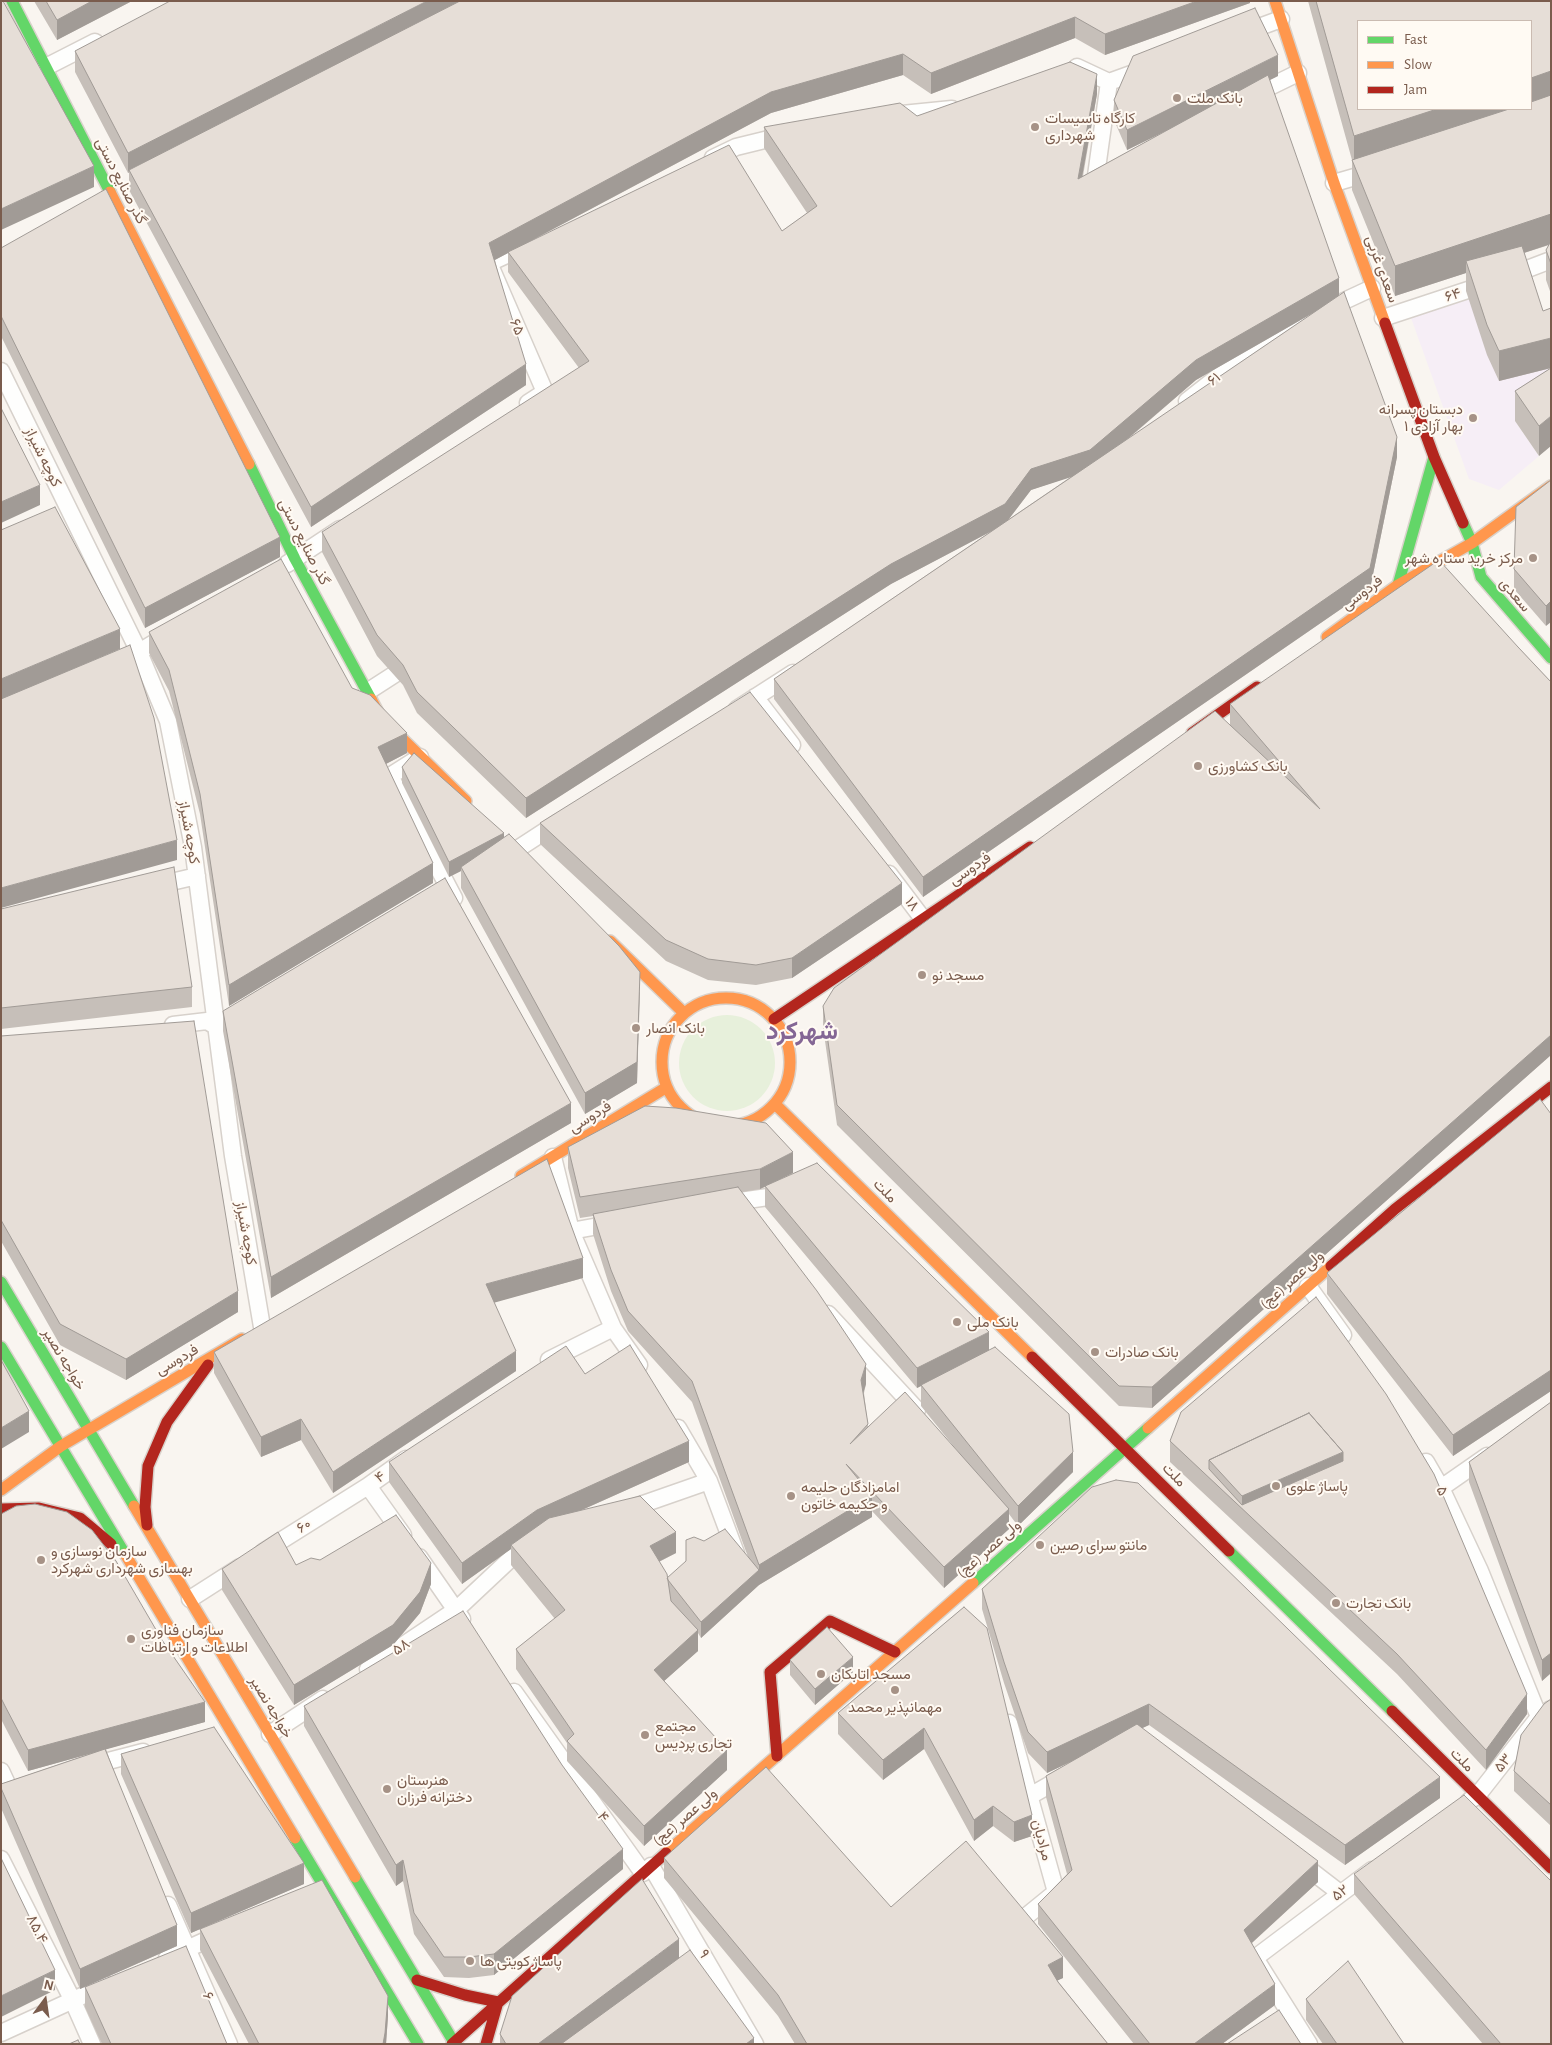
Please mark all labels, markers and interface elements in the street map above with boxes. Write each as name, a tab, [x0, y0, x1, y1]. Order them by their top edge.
legend	[1357, 20, 1532, 110]
text: Fast	[1404, 32, 1427, 47]
text: Slow	[1404, 57, 1432, 72]
text: Jam	[1404, 82, 1427, 97]
place label: بانک ملت	[1187, 89, 1243, 107]
marker: بانک ملت	[1171, 92, 1183, 104]
place label: کارگاه تاسیسات شهرداری	[1045, 109, 1135, 144]
marker: کارگاه تاسیسات شهرداری	[1029, 121, 1041, 133]
street label: گذر صنایع دستی	[91, 135, 151, 227]
street label: سعدی غربی	[1362, 233, 1402, 305]
street label: ۶۴	[1443, 284, 1463, 306]
street label: ۶۵	[506, 316, 528, 338]
street label: ۶۱	[1204, 368, 1224, 390]
place label: دبستان پسرانه بهار آزادی ۱	[1379, 400, 1463, 435]
marker: دبستان پسرانه بهار آزادی ۱	[1467, 412, 1479, 424]
street label: کوچه شیراز	[21, 424, 65, 490]
street label: گذر صنایع دستی	[274, 496, 334, 588]
place label: مرکز خرید ستاره شهر	[1405, 549, 1523, 567]
marker: مرکز خرید ستاره شهر	[1527, 552, 1539, 564]
street label: فردوسی	[1338, 572, 1386, 614]
street label: سعدی	[1496, 574, 1534, 616]
place label: بانک کشاورزی	[1208, 757, 1288, 775]
marker: بانک کشاورزی	[1192, 760, 1204, 772]
street label: کوچه شیراز	[175, 799, 203, 865]
street label: فردوسی	[946, 848, 994, 890]
street label: ۱۸	[901, 893, 923, 915]
place label: مسجد نو	[932, 966, 984, 984]
marker: مسجد نو	[916, 969, 928, 981]
district label: شهرکرد	[766, 1016, 838, 1046]
place label: بانک انصار	[646, 1019, 705, 1037]
marker: بانک انصار	[630, 1022, 642, 1034]
street label: فردوسی	[565, 1097, 615, 1137]
street label: ملت	[869, 1175, 901, 1207]
street label: کوچه شیراز	[232, 1200, 260, 1266]
street label: ولی عصر (عج)	[1257, 1247, 1327, 1313]
place label: بانک ملی	[967, 1313, 1019, 1331]
marker: بانک ملی	[951, 1316, 963, 1328]
street label: خواجه نصیر	[38, 1325, 90, 1393]
street label: فردوسی	[152, 1340, 202, 1380]
place label: بانک صادرات	[1105, 1343, 1179, 1361]
marker: بانک صادرات	[1089, 1346, 1101, 1358]
street label: ملت	[1158, 1459, 1190, 1491]
street label: ۴	[371, 1467, 389, 1487]
place label: پاساژ علوی	[1286, 1477, 1348, 1495]
place label: امامزادگان حلیمه و حکیمه خاتون	[801, 1478, 900, 1513]
marker: پاساژ علوی	[1270, 1480, 1282, 1492]
street label: ۵	[1432, 1483, 1452, 1499]
marker: امامزادگان حلیمه و حکیمه خاتون	[785, 1490, 797, 1502]
street label: ۶۰	[293, 1515, 315, 1537]
street label: ولی عصر (عج)	[953, 1516, 1025, 1582]
place label: مانتو سرای رصین	[1050, 1536, 1147, 1554]
marker: مانتو سرای رصین	[1034, 1539, 1046, 1551]
place label: سازمان نوسازی و بهسازی شهرداری شهرکرد	[51, 1542, 193, 1577]
marker: سازمان نوسازی و بهسازی شهرداری شهرکرد	[35, 1554, 47, 1566]
place label: بانک تجارت	[1346, 1594, 1411, 1612]
marker: بانک تجارت	[1330, 1597, 1342, 1609]
place label: سازمان فناوری اطلاعات و ارتباطات	[141, 1621, 248, 1656]
marker: سازمان فناوری اطلاعات و ارتباطات	[125, 1633, 137, 1645]
street label: ۵۸	[389, 1635, 413, 1659]
place label: مسجد اتابکان	[831, 1665, 911, 1683]
marker: مسجد اتابکان	[815, 1668, 827, 1680]
street label: خواجه نصیر	[245, 1673, 297, 1741]
marker: مهمانپذیر محمد	[889, 1684, 901, 1696]
place label: مهمانپذیر محمد	[848, 1698, 942, 1716]
place label: مجتمع تجاری پردیس	[655, 1717, 732, 1752]
marker: مجتمع تجاری پردیس	[639, 1729, 651, 1741]
street label: ملت	[1446, 1744, 1478, 1776]
street label: ۵۳	[1490, 1750, 1516, 1776]
place label: هنرستان دخترانه فرزان	[397, 1771, 473, 1806]
marker: هنرستان دخترانه فرزان	[381, 1783, 393, 1795]
street label: ولی عصر (عج)	[649, 1784, 721, 1850]
street label: ۴	[593, 1808, 613, 1826]
street label: مرادیان	[1028, 1817, 1056, 1863]
street label: ۵۲	[1328, 1881, 1352, 1905]
street label: ۸۵.۴	[22, 1912, 52, 1946]
street label: ۹	[694, 1946, 714, 1962]
place label: پاساژ کویتی ها	[480, 1952, 562, 1970]
marker: پاساژ کویتی ها	[464, 1955, 476, 1967]
north arrow	[20, 1975, 70, 2025]
text: N	[42, 1977, 55, 1993]
street label: ۶	[198, 1989, 218, 2003]

